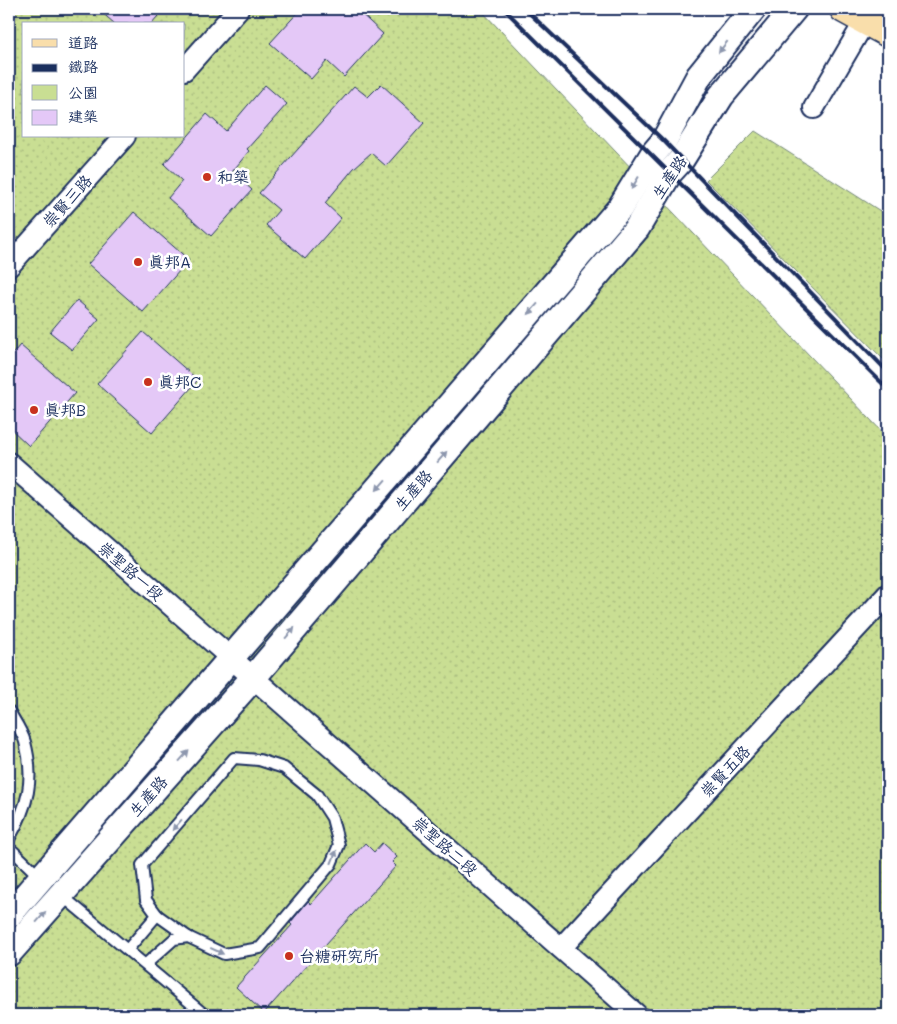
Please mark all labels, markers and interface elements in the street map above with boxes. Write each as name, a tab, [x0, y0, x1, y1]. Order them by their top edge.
legend	[22, 22, 185, 138]
text: 道路	[68, 32, 98, 52]
one-way arrow	[717, 40, 728, 53]
text: 鐵路	[68, 56, 98, 76]
text: 公園	[68, 82, 98, 102]
text: 建築	[68, 106, 98, 126]
street label: 生產路	[646, 151, 691, 202]
place label: 和築	[217, 166, 249, 187]
street label: 崇賢三路	[37, 170, 96, 231]
marker: 和築	[201, 171, 213, 183]
one-way arrow	[630, 177, 640, 190]
place label: 真邦A	[148, 251, 191, 272]
marker: 真邦A	[132, 256, 144, 268]
one-way arrow	[527, 302, 538, 315]
place label: 真邦C	[158, 371, 201, 392]
marker: 真邦C	[142, 376, 154, 388]
place label: 真邦B	[44, 399, 86, 420]
marker: 真邦B	[28, 404, 40, 416]
one-way arrow	[436, 450, 447, 463]
street label: 生產路	[389, 465, 436, 515]
one-way arrow	[375, 478, 386, 491]
street label: 崇聖路一段	[94, 536, 168, 605]
one-way arrow	[285, 627, 296, 640]
street label: 崇賢五路	[695, 740, 754, 801]
one-way arrow	[178, 749, 189, 762]
street label: 生產路	[124, 771, 171, 821]
street label: 崇聖路二段	[408, 811, 482, 880]
one-way arrow	[171, 818, 182, 831]
one-way arrow	[330, 849, 338, 864]
one-way arrow	[35, 911, 47, 923]
place label: 台糖研究所	[299, 945, 379, 966]
one-way arrow	[210, 947, 224, 955]
marker: 台糖研究所	[283, 950, 295, 962]

